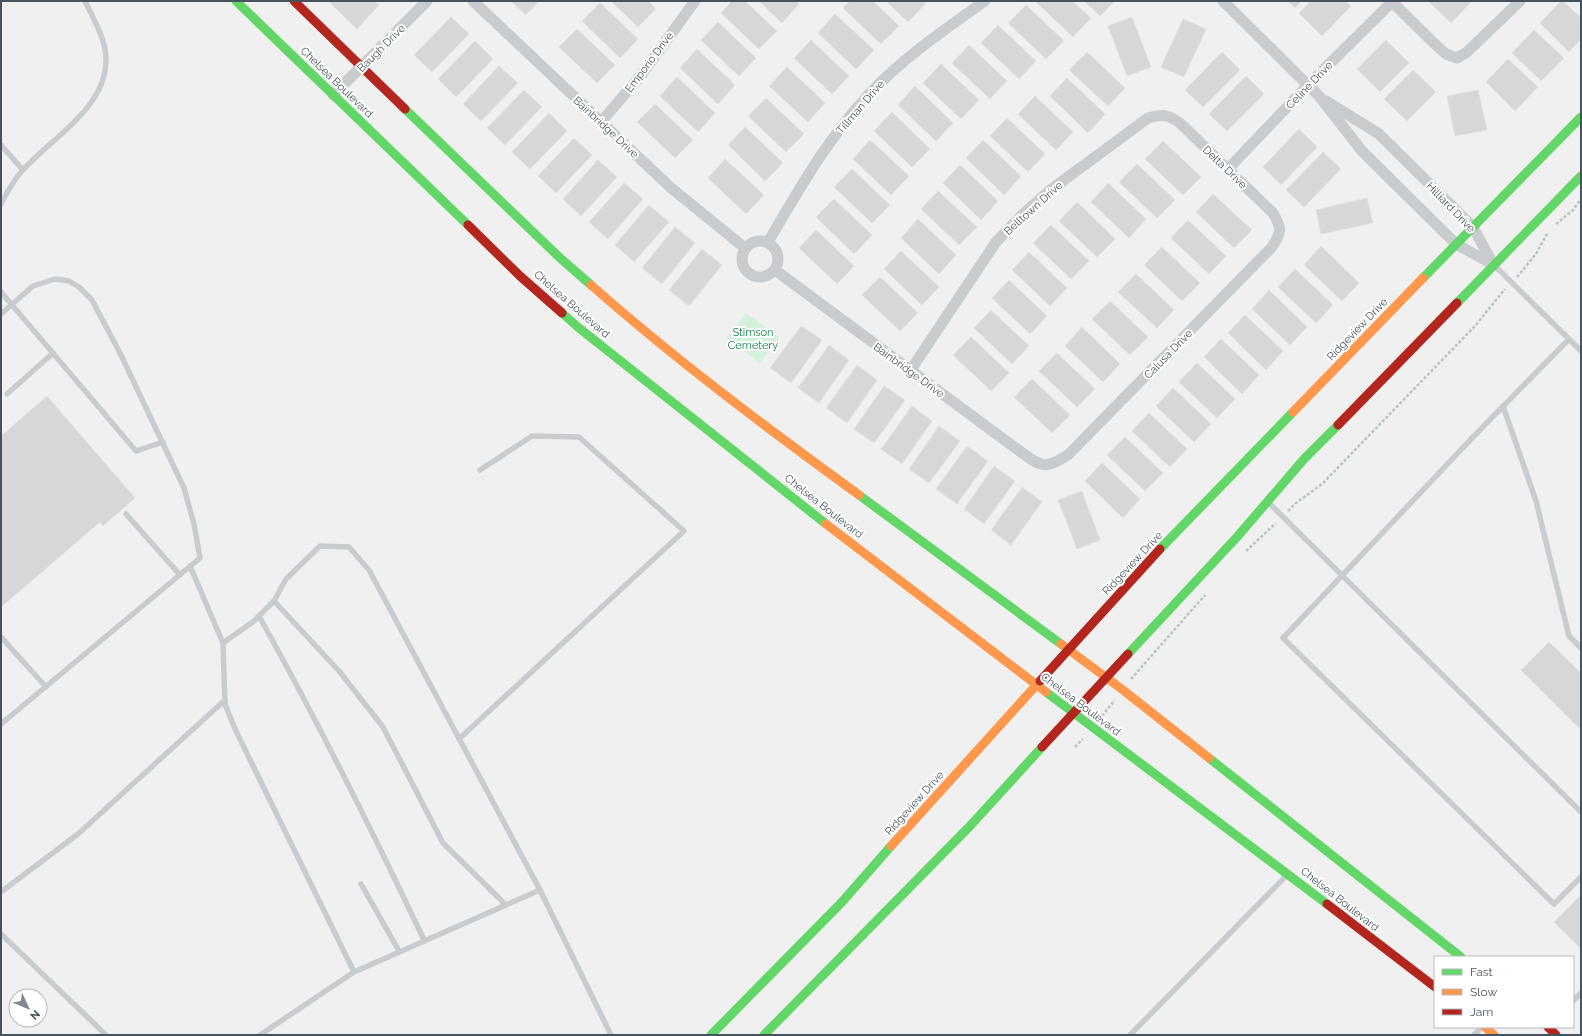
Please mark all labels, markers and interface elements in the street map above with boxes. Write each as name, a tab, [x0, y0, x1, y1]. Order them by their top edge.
street label: Baugh Drive	[355, 21, 408, 75]
street label: Emporio Drive	[623, 29, 677, 95]
street label: Chelsea Boulevard	[298, 44, 376, 120]
street label: Celine Drive	[1283, 58, 1336, 112]
street label: Tillman Drive	[834, 78, 888, 137]
street label: Bainbridge Drive	[570, 94, 641, 161]
street label: Delta Drive	[1200, 143, 1250, 192]
street label: Belltown Drive	[1001, 178, 1066, 238]
street label: Hilliard Drive	[1424, 180, 1478, 235]
street label: Chelsea Boulevard	[531, 268, 612, 341]
street label: Ridgeview Drive	[1324, 295, 1391, 363]
park label: Stimson Cemetery	[728, 326, 778, 352]
street label: Calusa Drive	[1142, 327, 1195, 382]
street label: Bainbridge Drive	[871, 340, 947, 401]
street label: Chelsea Boulevard	[782, 472, 866, 541]
street label: Ridgeview Drive	[1100, 529, 1165, 598]
street label: Chelsea Boulevard	[1038, 670, 1123, 739]
street label: Ridgeview Drive	[882, 768, 947, 838]
street label: Chelsea Boulevard	[1298, 865, 1382, 934]
legend	[1434, 956, 1574, 1028]
text: Fast	[1470, 965, 1493, 979]
text: Slow	[1470, 985, 1497, 999]
north arrow	[8, 988, 48, 1028]
text: Jam	[1470, 1005, 1493, 1019]
text: N	[27, 1007, 42, 1022]

